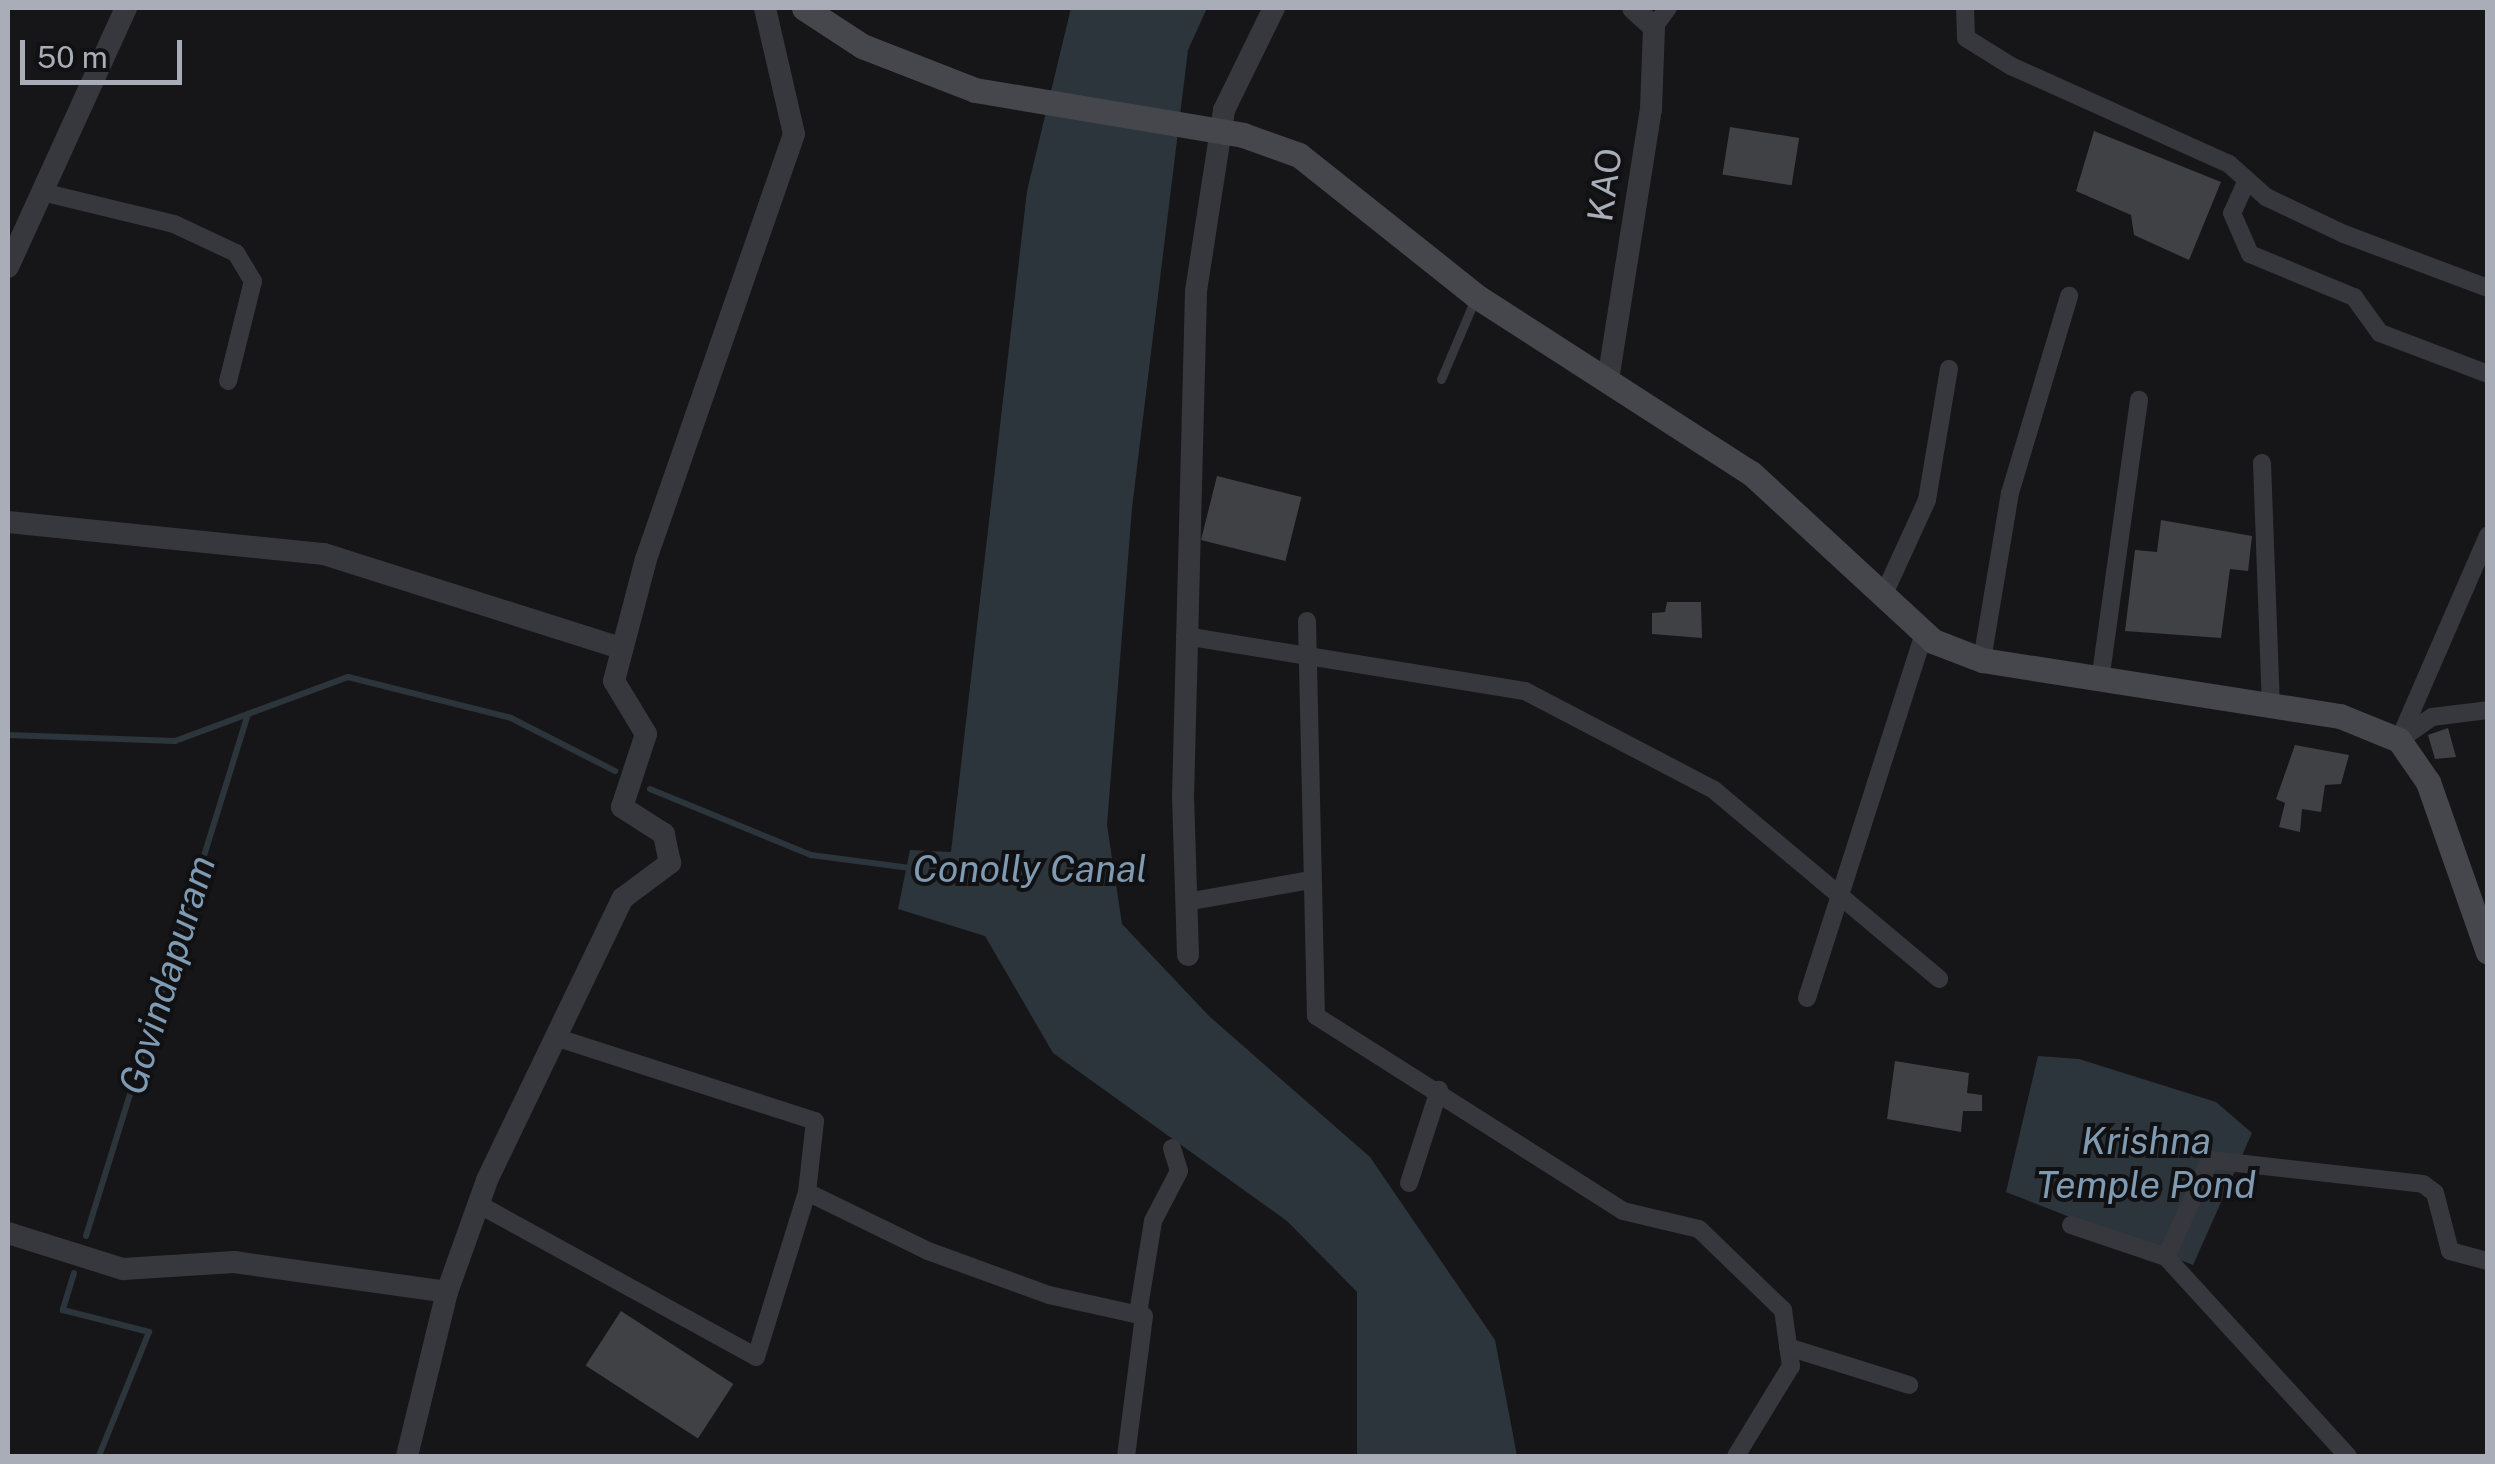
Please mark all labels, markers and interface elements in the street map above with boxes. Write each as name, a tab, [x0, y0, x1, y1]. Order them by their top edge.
scale bar	[25, 20, 188, 82]
text: 50 m	[37, 39, 108, 75]
street label: KAO	[1579, 146, 1631, 224]
water label: Conolly Canal	[912, 846, 1148, 892]
water label: Govindapuram	[109, 850, 225, 1100]
water label: Krishna Temple Pond	[2036, 1118, 2256, 1208]

